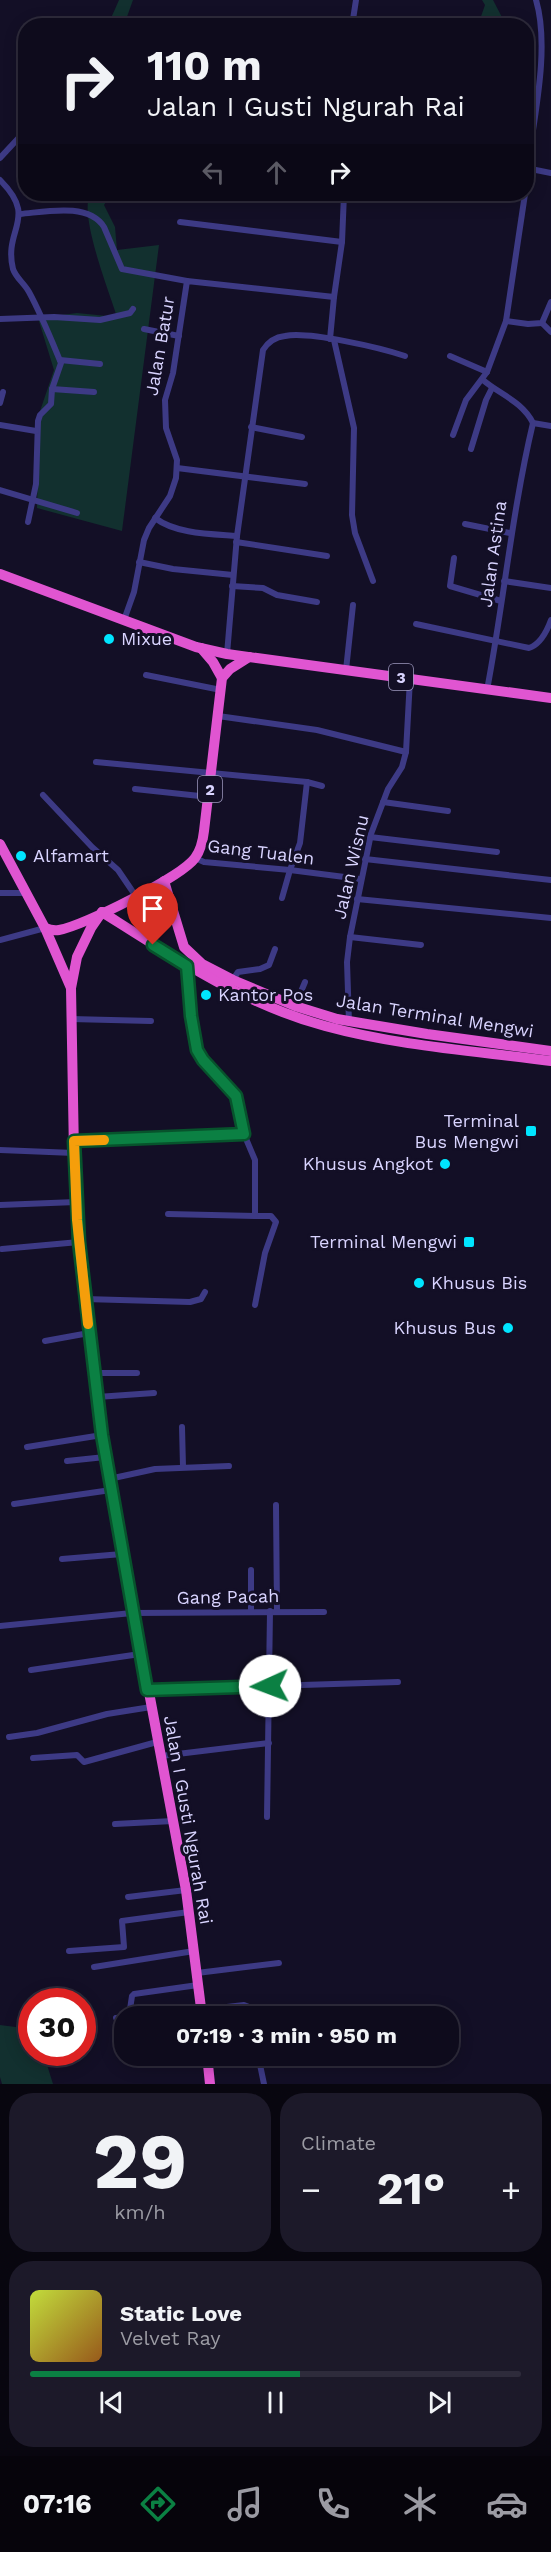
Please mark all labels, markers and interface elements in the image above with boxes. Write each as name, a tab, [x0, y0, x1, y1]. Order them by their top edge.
text: 110 m	[147, 41, 262, 90]
icon: right	[48, 42, 126, 120]
text: Jalan I Gusti Ngurah Rai	[147, 91, 465, 123]
icon: left	[197, 156, 230, 189]
icon: ahead	[260, 156, 293, 189]
icon: right	[323, 156, 356, 189]
street label: Jalan Batur	[140, 295, 179, 397]
street label: Jalan Astina	[475, 499, 510, 608]
place label: Mixue	[121, 628, 172, 649]
marker: Mixue	[102, 632, 116, 646]
road number: 3	[389, 664, 413, 690]
road number: 2	[198, 776, 222, 802]
street label: Jalan Wisnu	[328, 813, 373, 921]
street label: Gang Tualen	[206, 835, 316, 868]
place label: Alfamart	[33, 845, 109, 866]
marker: Alfamart	[14, 849, 28, 863]
pin	[127, 883, 178, 945]
icon: arrive	[136, 892, 169, 925]
place label: Kantor Pos	[218, 984, 313, 1005]
marker: Kantor Pos	[199, 988, 213, 1002]
street label: Jalan Terminal Mengwi	[335, 990, 535, 1041]
place label: Terminal Bus Mengwi	[415, 1110, 519, 1152]
marker: Terminal Bus Mengwi	[524, 1124, 538, 1138]
place label: Khusus Angkot	[303, 1153, 433, 1174]
marker: Khusus Angkot	[438, 1157, 452, 1171]
place label: Terminal Mengwi	[310, 1231, 457, 1252]
marker: Terminal Mengwi	[462, 1235, 476, 1249]
place label: Khusus Bis	[431, 1272, 527, 1293]
marker: Khusus Bis	[412, 1276, 426, 1290]
place label: Khusus Bus	[393, 1317, 496, 1338]
marker: Khusus Bus	[501, 1321, 515, 1335]
street label: Gang Pacah	[176, 1585, 279, 1608]
position arrow	[238, 1654, 302, 1718]
street label: Jalan I Gusti Ngurah Rai	[160, 1714, 217, 1926]
speed limit sign: 30	[18, 1988, 96, 2066]
text: 07:19 · 3 min · 950 m	[176, 2023, 397, 2048]
text: 29	[93, 2115, 187, 2207]
text: Climate	[301, 2131, 376, 2155]
text: 21°	[377, 2162, 445, 2215]
text: −	[301, 2170, 321, 2209]
text: +	[501, 2170, 521, 2209]
text: km/h	[114, 2200, 166, 2224]
text: Static Love	[120, 2301, 242, 2326]
text: Velvet Ray	[120, 2326, 221, 2350]
icon: previous	[95, 2386, 128, 2419]
icon: pause	[259, 2386, 292, 2419]
icon: next	[423, 2386, 456, 2419]
icon: directions	[137, 2483, 179, 2525]
icon: music	[224, 2483, 266, 2525]
icon: phone	[312, 2483, 354, 2525]
icon: climate	[399, 2483, 441, 2525]
icon: car	[486, 2483, 528, 2525]
text: 07:16	[23, 2488, 92, 2520]

